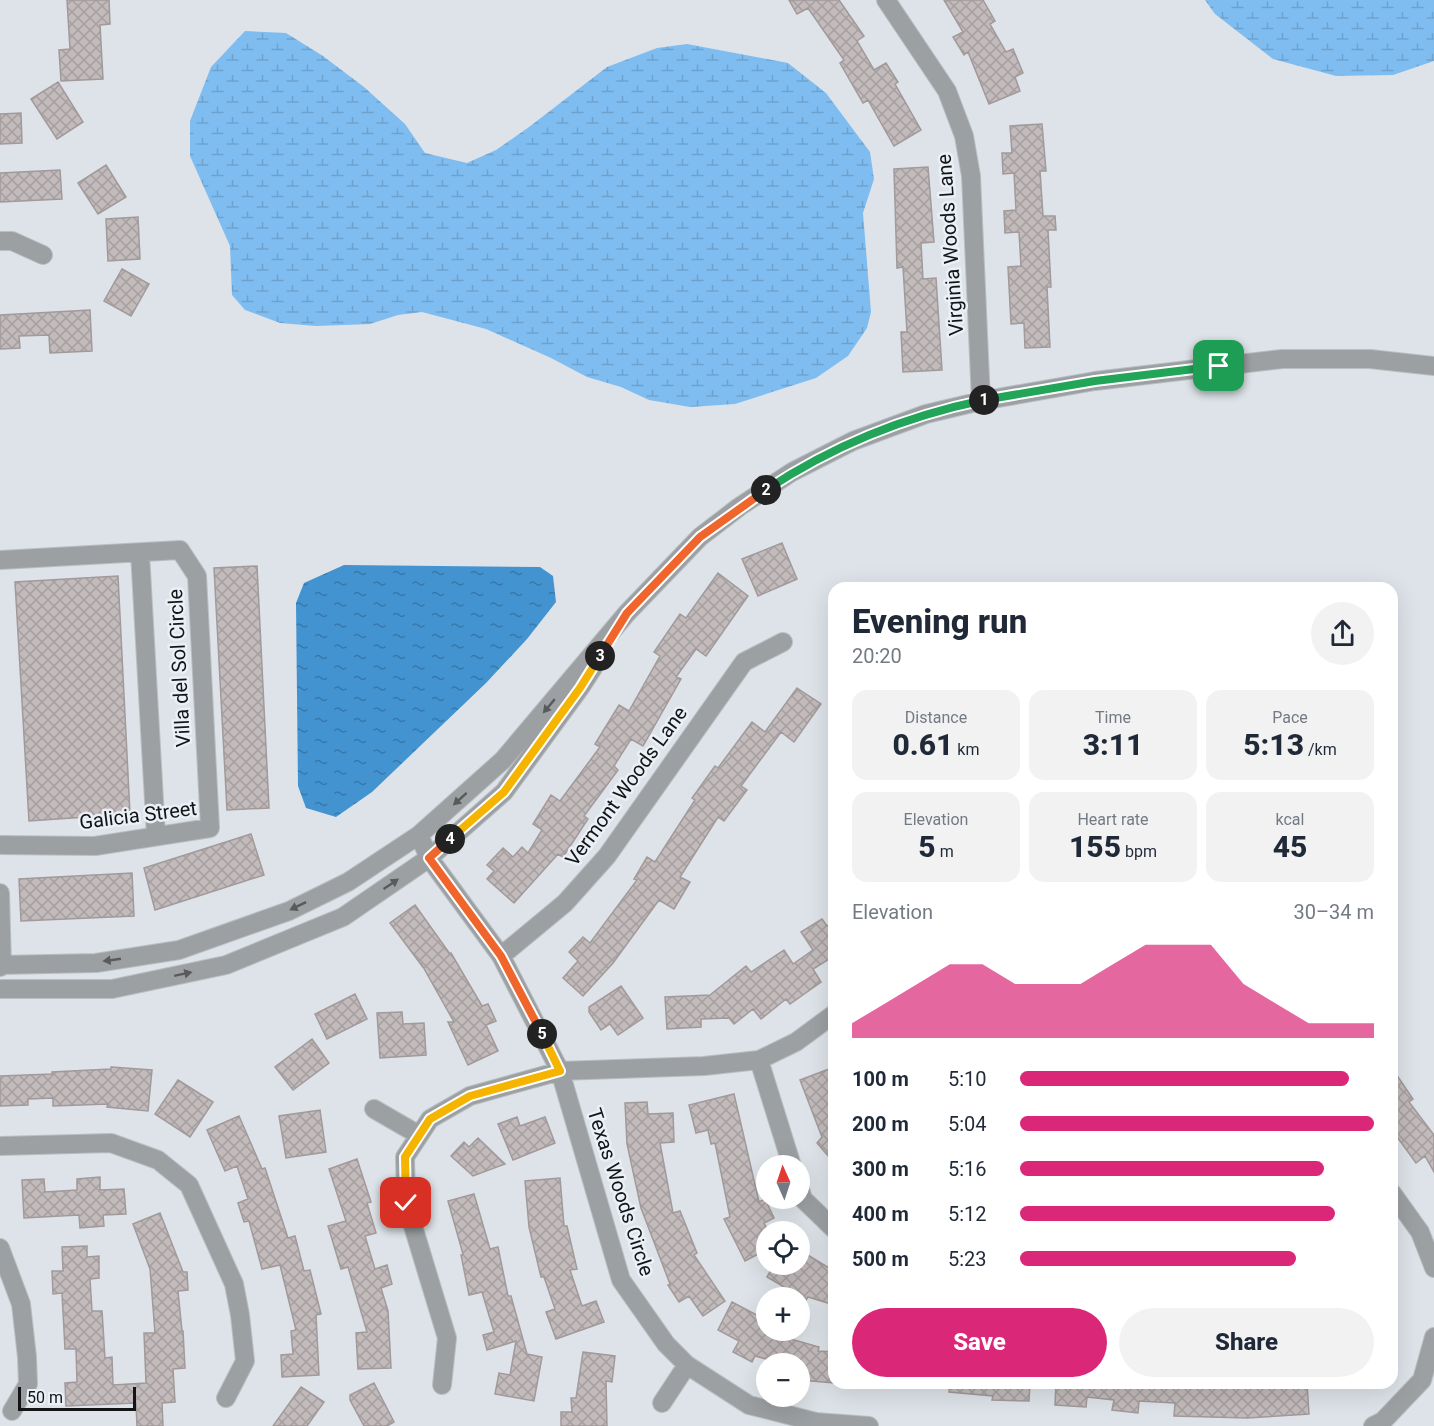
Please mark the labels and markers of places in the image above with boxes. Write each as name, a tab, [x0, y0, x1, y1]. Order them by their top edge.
pin	[1193, 340, 1244, 391]
pin: 1	[969, 385, 999, 415]
pin: 2	[751, 475, 781, 505]
pin: 3	[585, 641, 615, 671]
pin: 4	[435, 824, 465, 854]
pin: 5	[527, 1019, 557, 1049]
pin	[380, 1177, 431, 1228]

